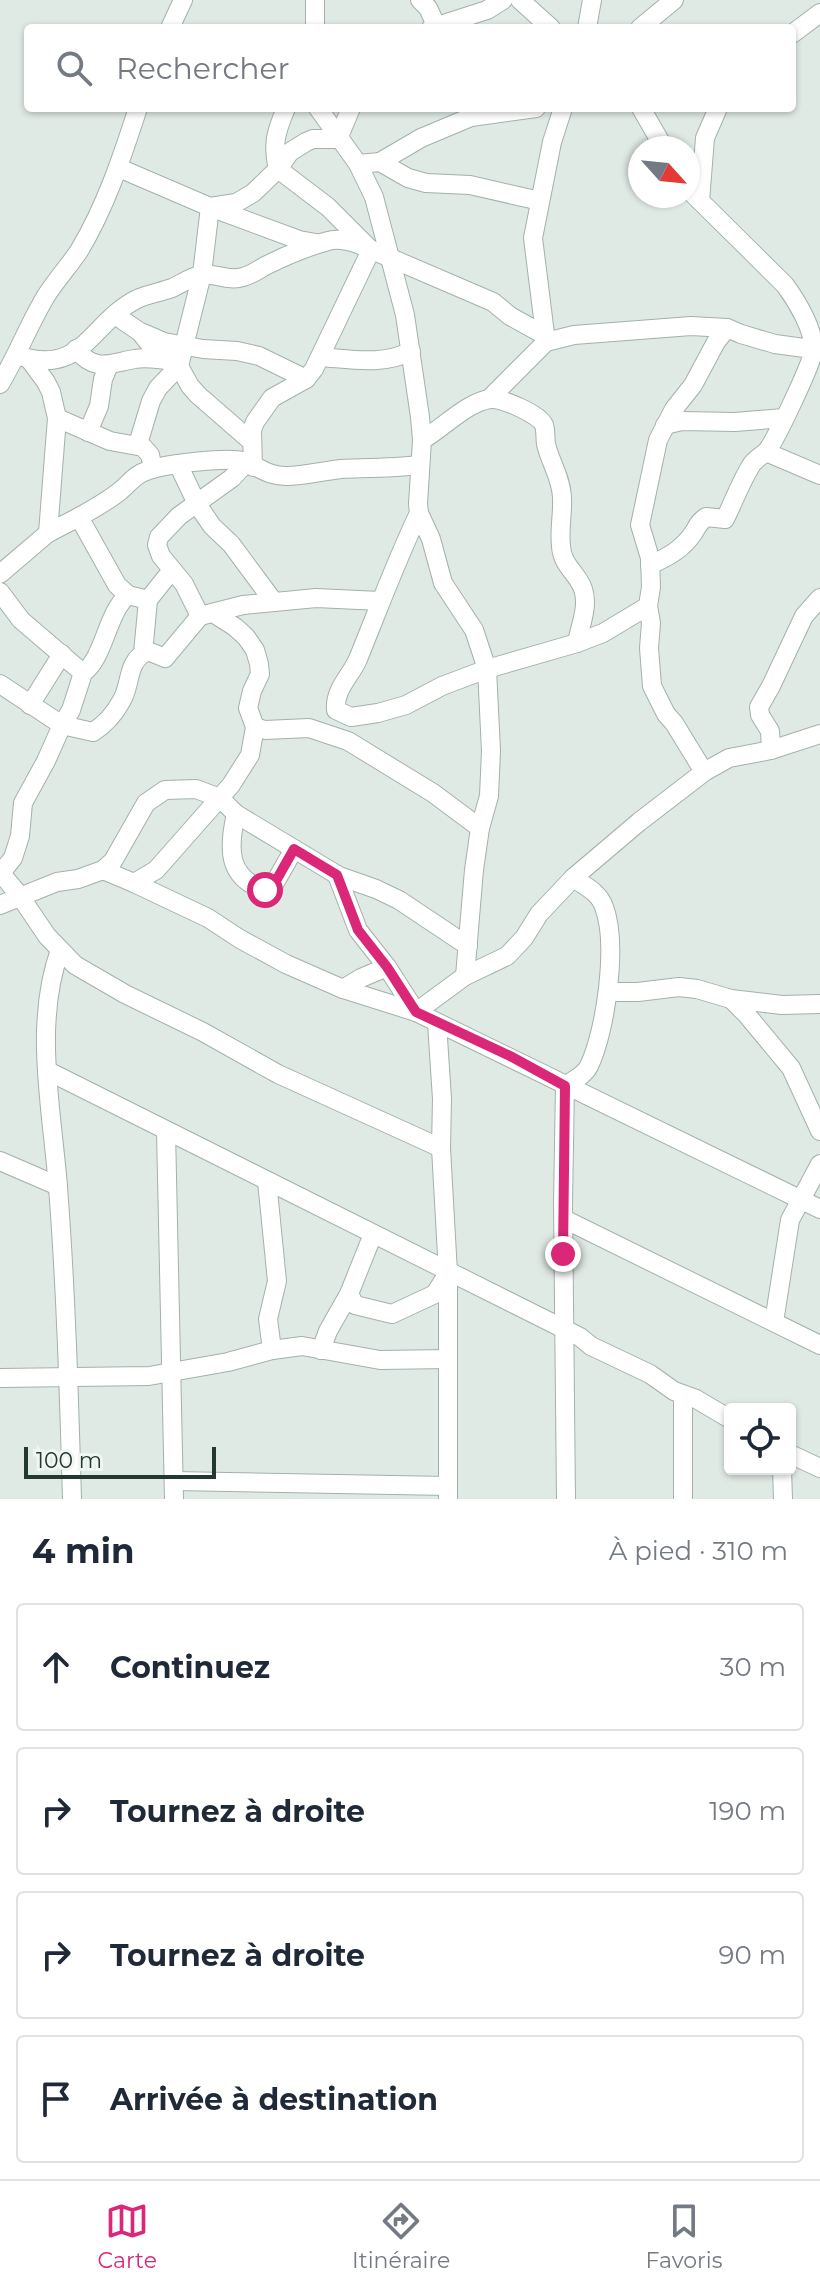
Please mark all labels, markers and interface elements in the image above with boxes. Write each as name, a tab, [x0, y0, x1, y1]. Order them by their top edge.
search box	[24, 24, 796, 112]
icon: search	[52, 46, 96, 90]
text: Rechercher	[116, 50, 290, 87]
north arrow	[628, 136, 700, 208]
route start	[247, 872, 283, 908]
route end	[545, 1236, 581, 1272]
map controls	[724, 1403, 796, 1475]
button: locate	[724, 1403, 796, 1475]
scale bar	[24, 1443, 216, 1479]
text: 100 m	[36, 1447, 102, 1474]
text: 4 min	[32, 1530, 134, 1572]
text: À pied · 310 m	[609, 1535, 788, 1567]
icon: ahead	[34, 1645, 78, 1689]
text: Continuez	[110, 1649, 270, 1686]
text: 30 m	[720, 1651, 786, 1683]
icon: right	[34, 1789, 78, 1833]
text: Tournez à droite	[110, 1793, 365, 1830]
text: 190 m	[709, 1795, 786, 1827]
icon: right	[34, 1933, 78, 1977]
text: Tournez à droite	[110, 1937, 365, 1974]
text: 90 m	[719, 1939, 786, 1971]
icon: arrive	[34, 2077, 78, 2121]
text: Arrivée à destination	[110, 2081, 438, 2118]
tab: Carte	[98, 2199, 157, 2274]
tab: Itinéraire	[352, 2199, 450, 2274]
tab: Favoris	[646, 2199, 722, 2274]

